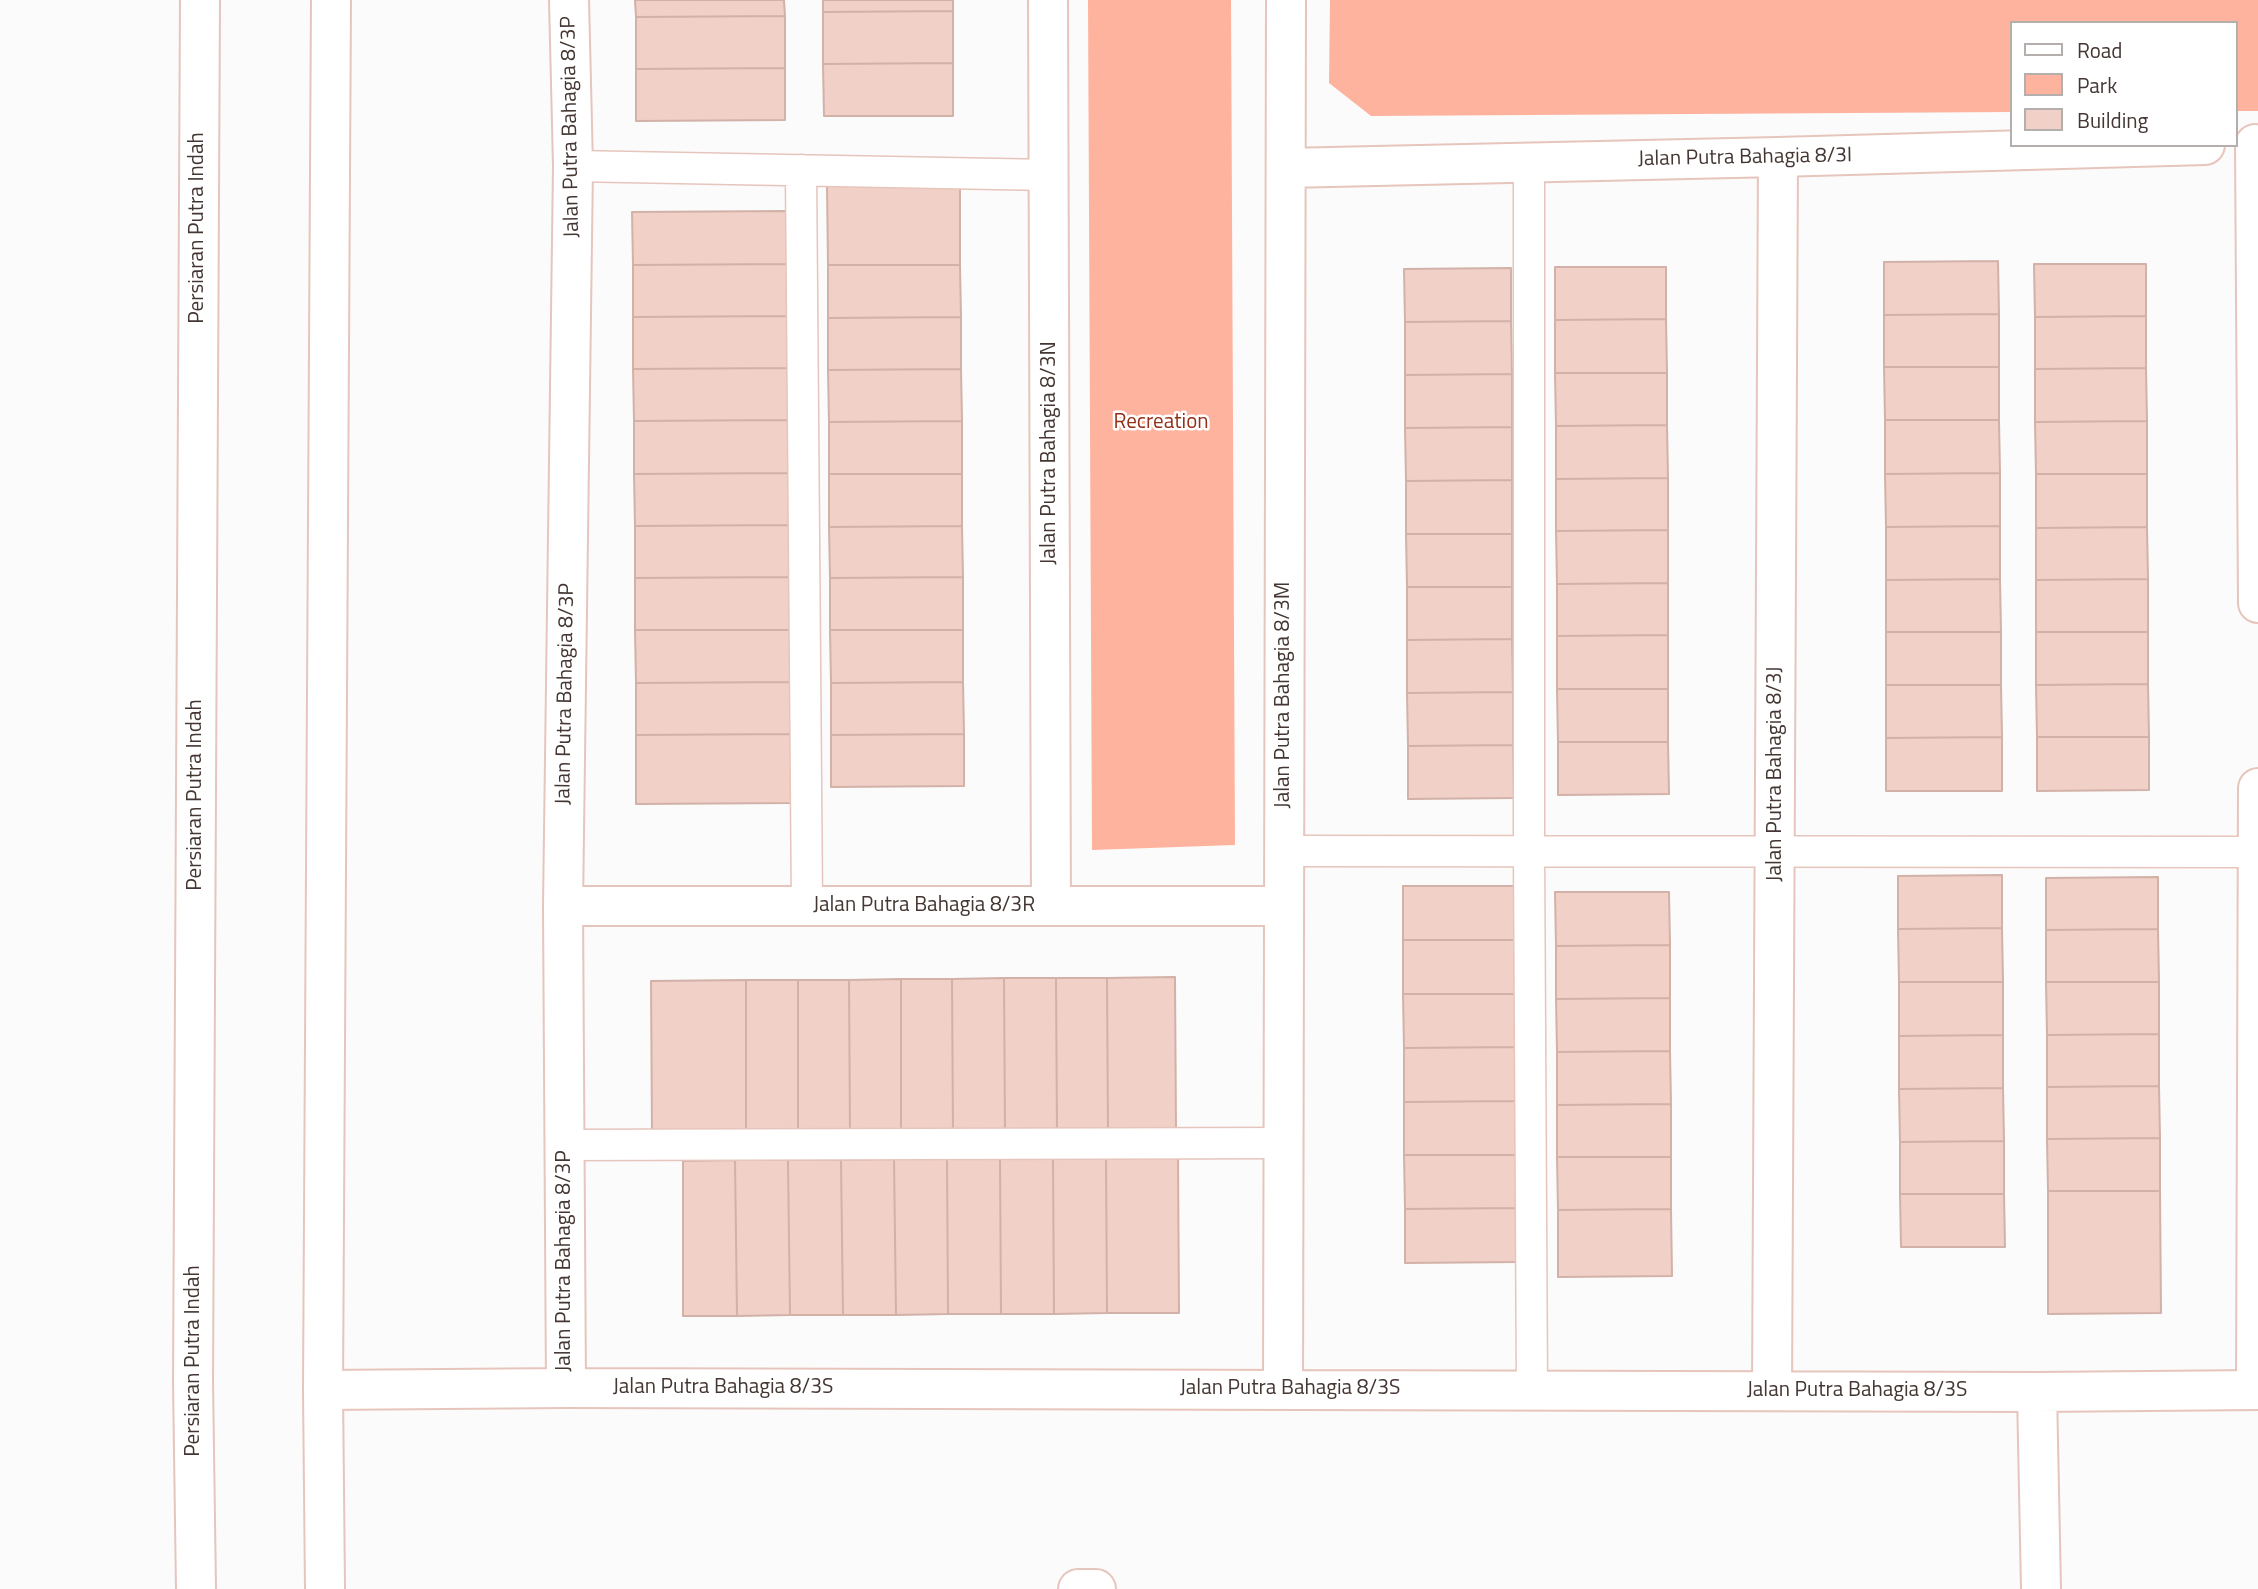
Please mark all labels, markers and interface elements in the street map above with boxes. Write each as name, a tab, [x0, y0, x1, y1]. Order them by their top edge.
street label: Jalan Putra Bahagia 8/3P	[556, 16, 586, 238]
legend	[2010, 21, 2237, 147]
text: Road	[2077, 34, 2122, 66]
text: Park	[2077, 69, 2117, 101]
text: Building	[2077, 104, 2148, 136]
street label: Persiaran Putra Indah	[185, 132, 211, 324]
street label: Jalan Putra Bahagia 8/3I	[1638, 144, 1852, 172]
street label: Jalan Putra Bahagia 8/3N	[1037, 341, 1063, 565]
park label: Recreation	[1113, 410, 1209, 436]
street label: Jalan Putra Bahagia 8/3M	[1271, 582, 1297, 808]
street label: Jalan Putra Bahagia 8/3P	[551, 583, 581, 805]
street label: Jalan Putra Bahagia 8/3J	[1763, 666, 1789, 882]
street label: Persiaran Putra Indah	[183, 699, 209, 891]
street label: Jalan Putra Bahagia 8/3R	[813, 893, 1035, 919]
street label: Jalan Putra Bahagia 8/3P	[552, 1150, 578, 1372]
street label: Persiaran Putra Indah	[181, 1265, 207, 1457]
street label: Jalan Putra Bahagia 8/3S	[613, 1375, 833, 1401]
street label: Jalan Putra Bahagia 8/3S	[1180, 1376, 1400, 1402]
street label: Jalan Putra Bahagia 8/3S	[1747, 1378, 1967, 1404]

